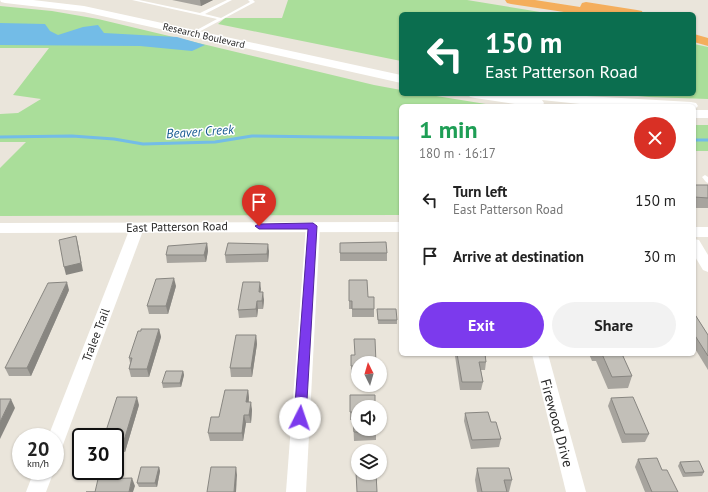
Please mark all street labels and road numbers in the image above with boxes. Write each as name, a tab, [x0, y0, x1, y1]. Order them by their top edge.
street label: Research Boulevard	[162, 20, 246, 51]
street label: East Patterson Road	[126, 218, 228, 235]
street label: Tralee Trail	[78, 306, 113, 364]
street label: Firewood Drive	[537, 377, 577, 469]

